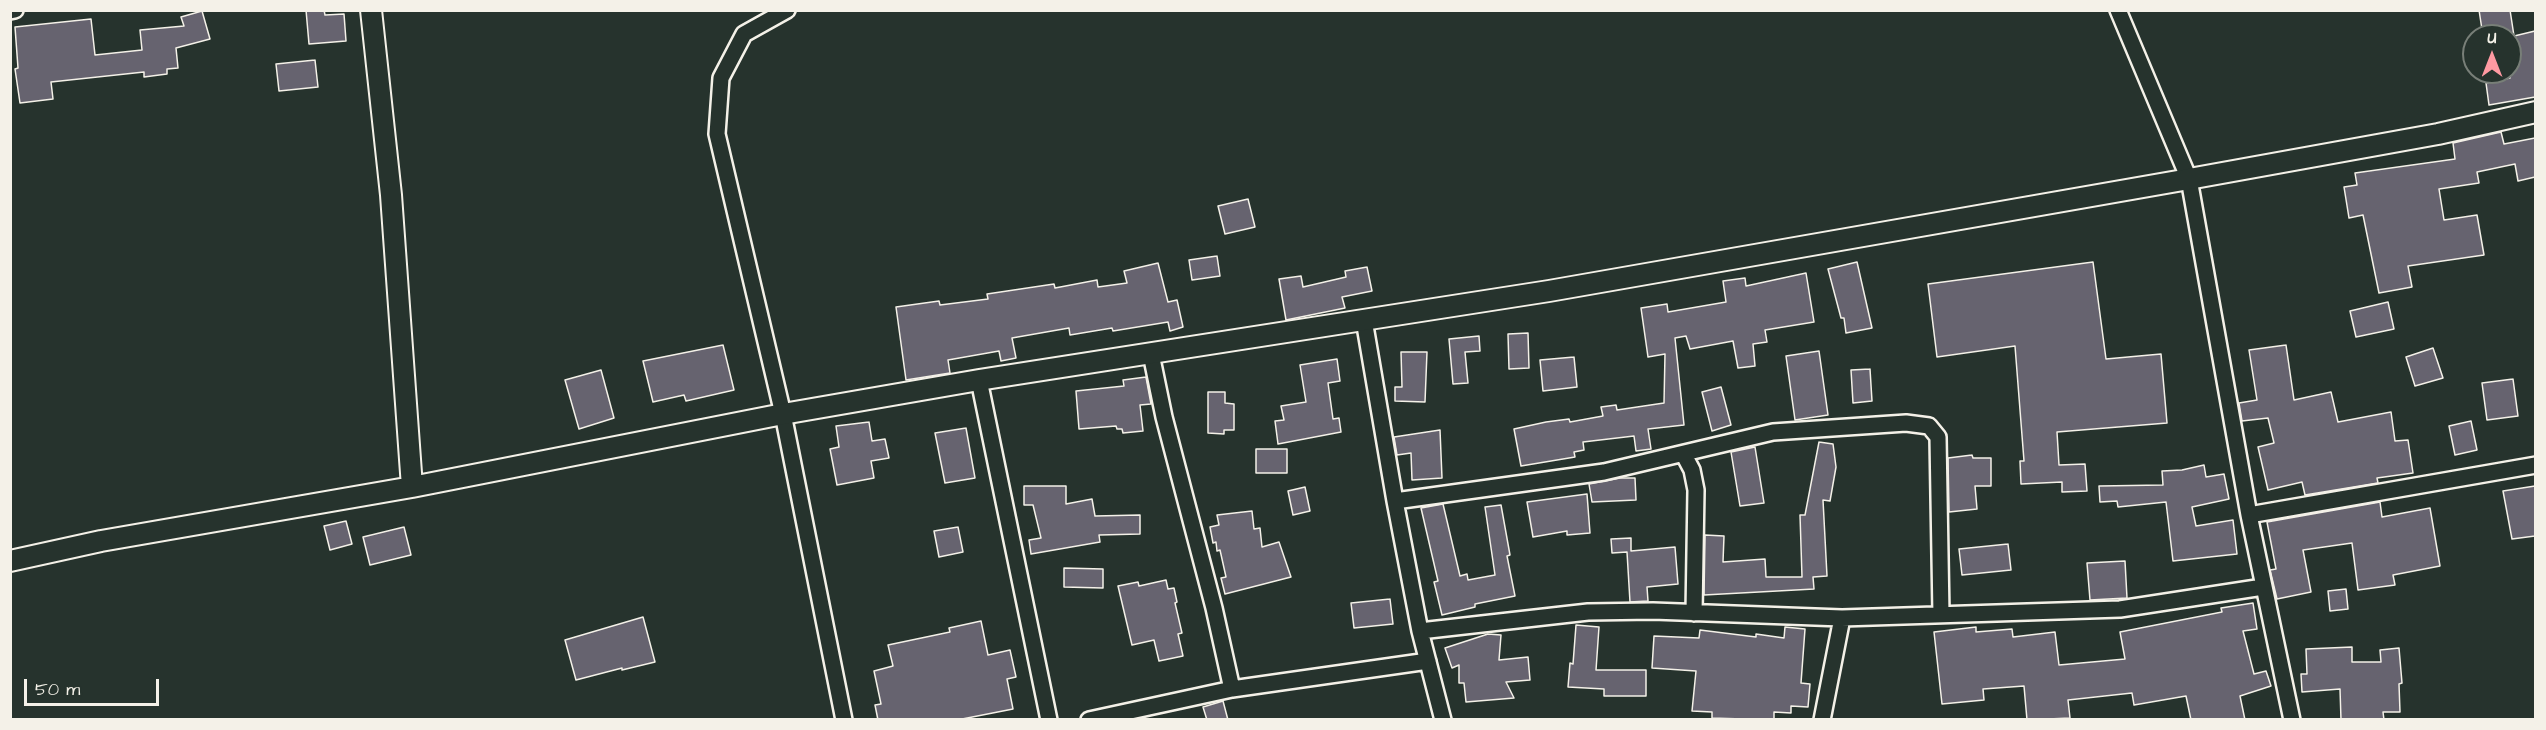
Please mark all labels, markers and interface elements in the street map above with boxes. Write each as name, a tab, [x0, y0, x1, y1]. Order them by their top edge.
north arrow	[2462, 24, 2522, 84]
text: U	[2488, 27, 2496, 49]
scale bar	[27, 667, 162, 705]
text: 50 m	[35, 677, 80, 702]

